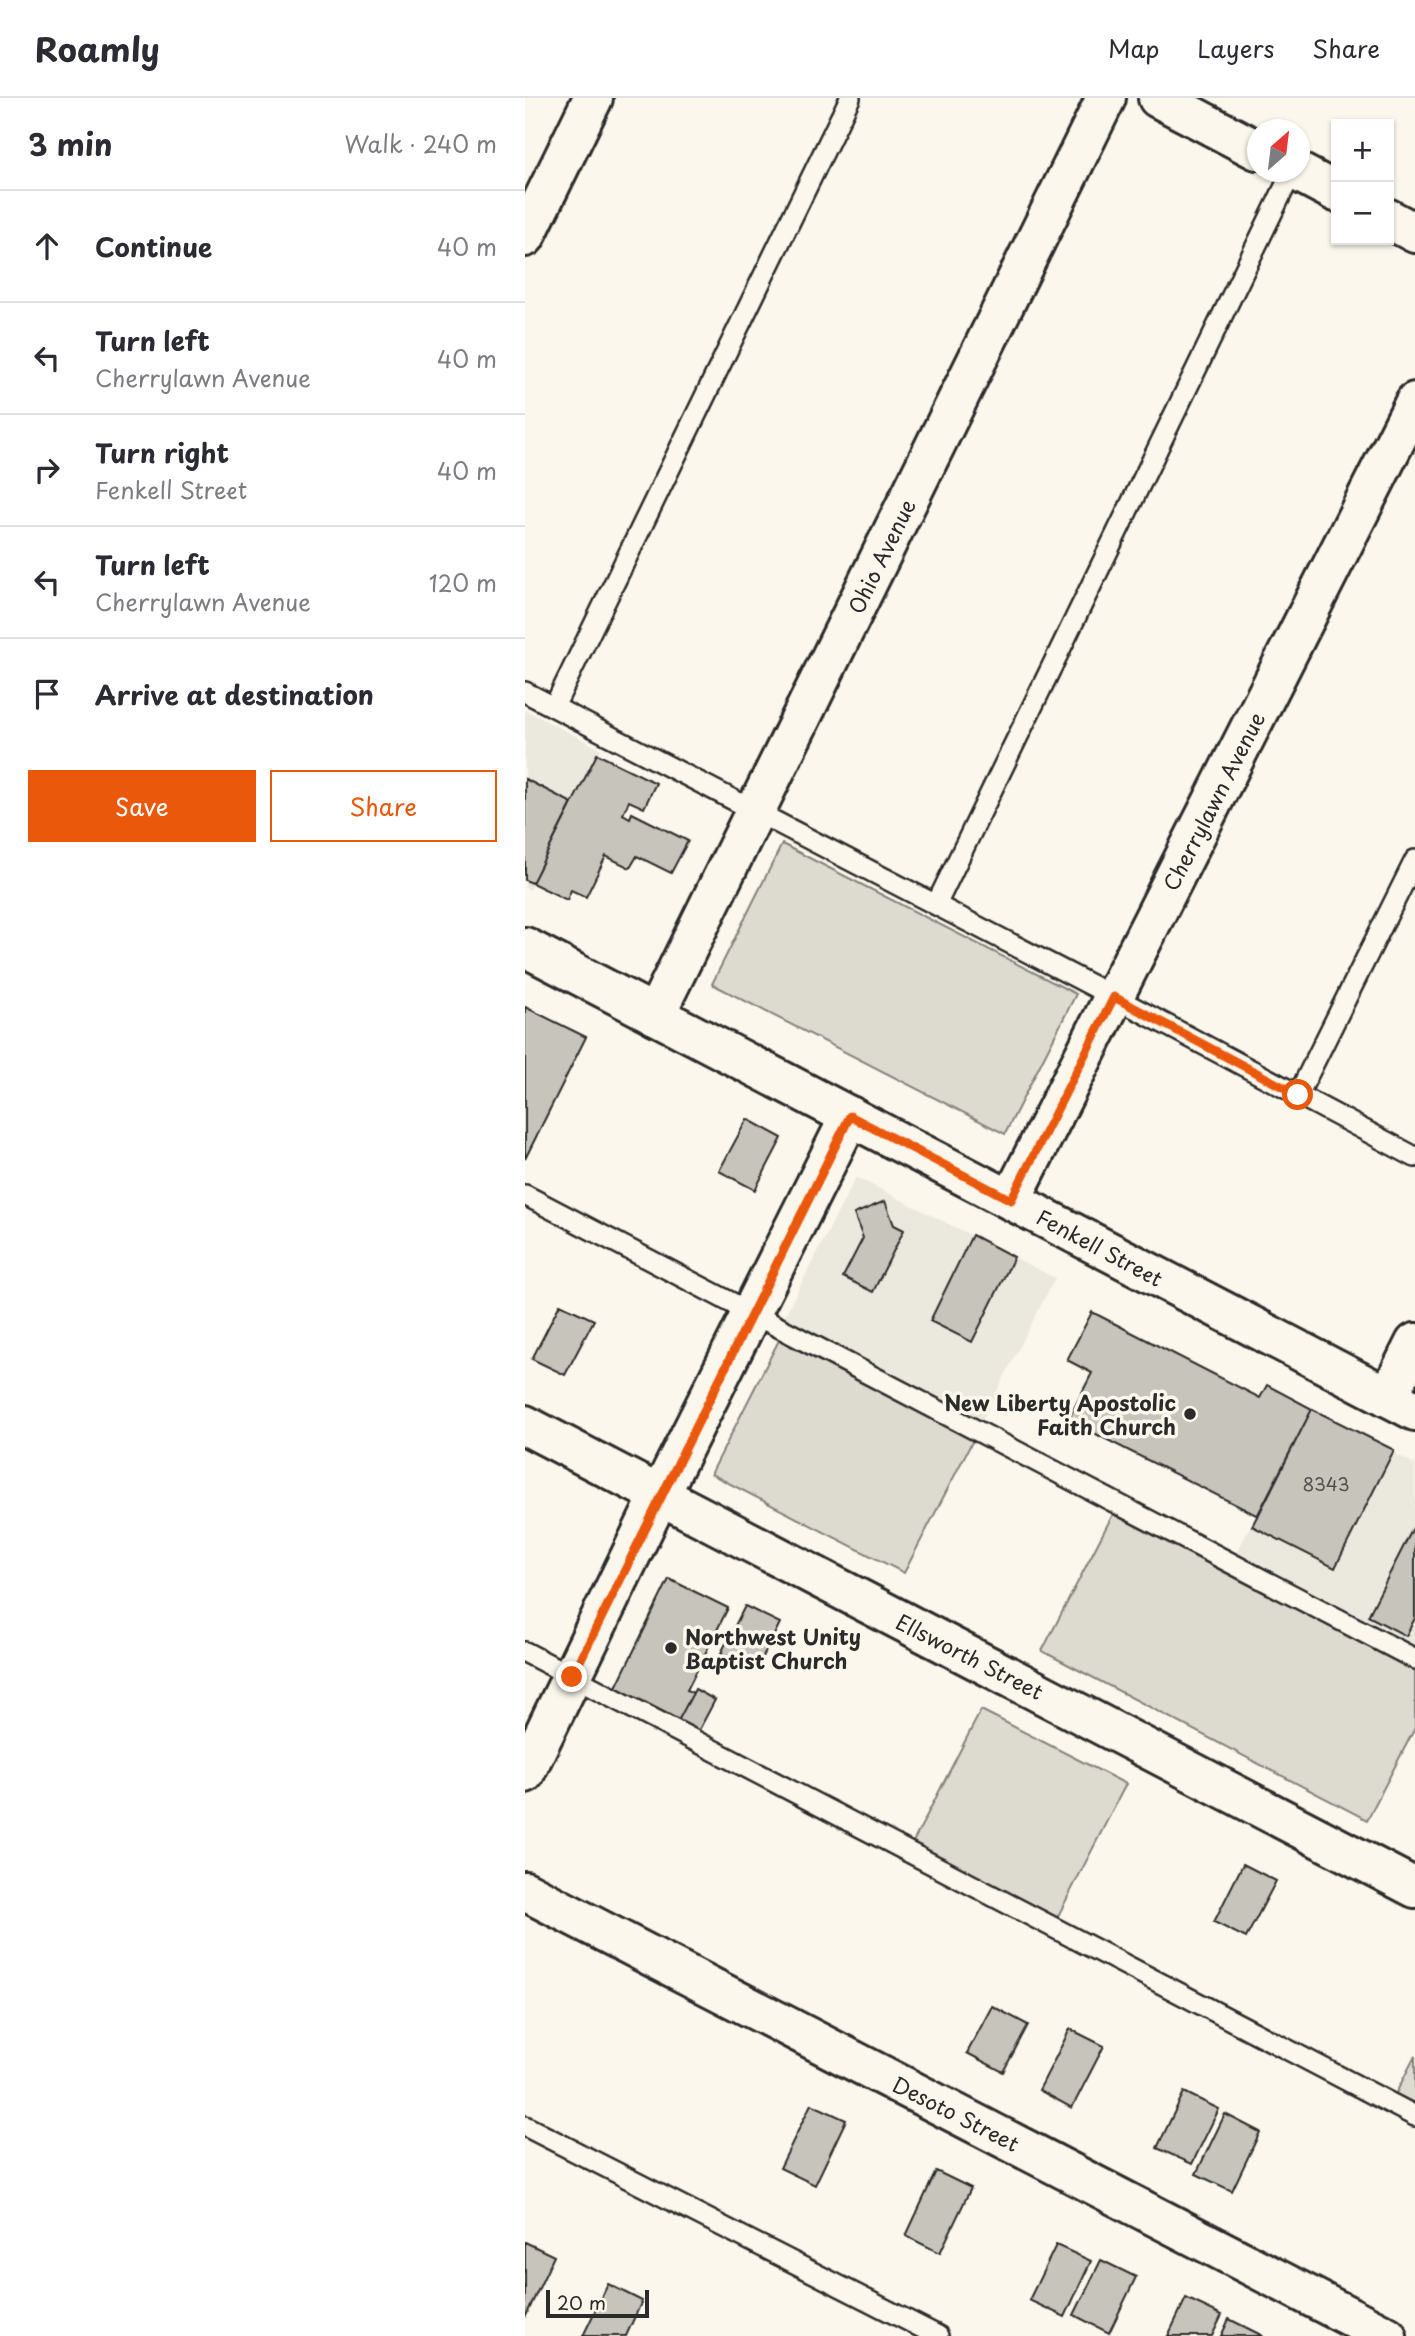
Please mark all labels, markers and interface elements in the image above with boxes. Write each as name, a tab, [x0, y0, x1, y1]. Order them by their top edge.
text: Roamly	[35, 23, 160, 73]
text: Map	[1108, 30, 1159, 66]
text: Layers	[1197, 30, 1274, 66]
text: Share	[1312, 30, 1380, 66]
north arrow	[1247, 119, 1310, 182]
map controls	[1331, 119, 1394, 245]
button: +	[1331, 119, 1394, 182]
text: 3 min	[28, 121, 113, 166]
text: Walk · 240 m	[345, 126, 497, 161]
button: −	[1331, 182, 1394, 245]
icon: ahead	[28, 227, 66, 265]
text: Continue	[95, 227, 212, 266]
text: 40 m	[437, 229, 497, 264]
text: Turn left	[95, 321, 210, 360]
icon: left	[28, 339, 66, 377]
text: 40 m	[437, 341, 497, 376]
text: Cherrylawn Avenue	[95, 360, 311, 395]
text: Turn right	[95, 433, 229, 472]
icon: right	[28, 451, 66, 489]
text: 40 m	[437, 453, 497, 488]
text: Fenkell Street	[95, 472, 247, 507]
street label: Ohio Avenue	[839, 493, 923, 619]
text: Turn left	[95, 545, 210, 584]
icon: left	[28, 563, 66, 601]
text: 120 m	[429, 565, 497, 600]
text: Cherrylawn Avenue	[95, 584, 311, 619]
icon: arrive	[28, 675, 66, 713]
text: Arrive at destination	[95, 675, 374, 714]
street label: Cherrylawn Avenue	[1154, 706, 1272, 896]
button: Save	[28, 770, 256, 842]
button: Share	[270, 770, 497, 842]
route start	[1282, 1079, 1313, 1110]
street label: Fenkell Street	[1031, 1200, 1169, 1294]
place label: New Liberty Apostolic Faith Church	[944, 1386, 1176, 1442]
marker: New Liberty Apostolic Faith Church	[1182, 1406, 1198, 1422]
house number: 8343	[1302, 1470, 1350, 1497]
street label: Ellsworth Street	[891, 1605, 1049, 1707]
place label: Northwest Unity Baptist Church	[685, 1620, 861, 1676]
marker: Northwest Unity Baptist Church	[663, 1640, 679, 1656]
route end	[556, 1661, 587, 1692]
street label: Desoto Street	[887, 2067, 1025, 2159]
scale bar	[546, 2287, 649, 2319]
text: 20 m	[557, 2288, 606, 2316]

